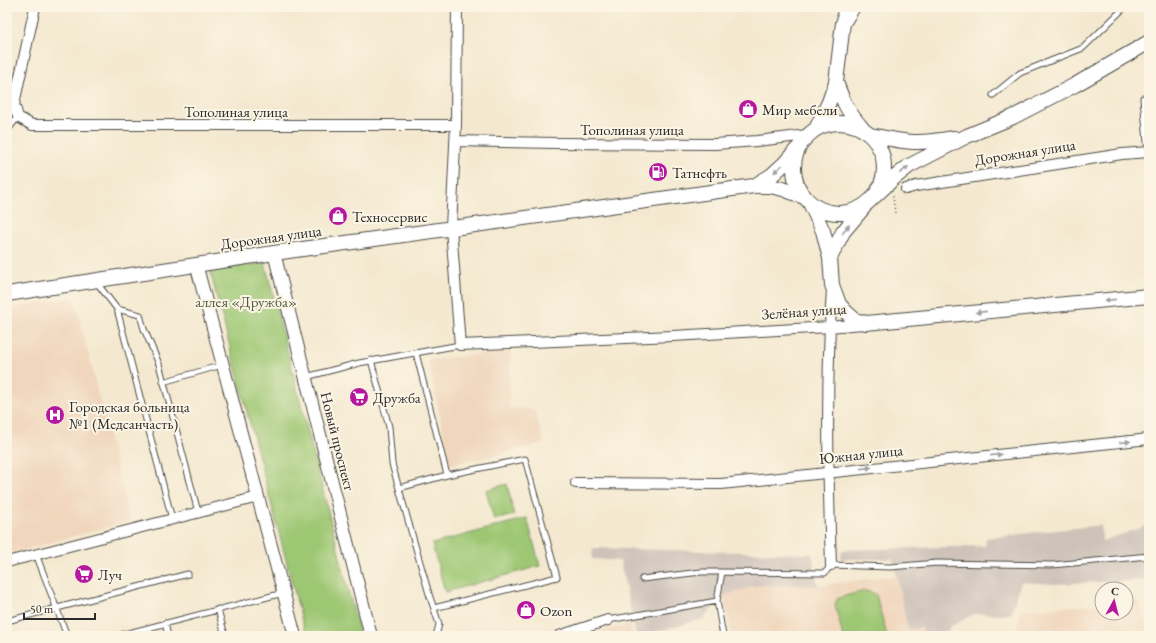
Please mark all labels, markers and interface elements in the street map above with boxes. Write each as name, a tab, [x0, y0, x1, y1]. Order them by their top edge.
shop icon: Мир мебели	[737, 98, 759, 120]
place label: Мир мебели	[762, 100, 838, 119]
street label: Тополиная улица	[184, 102, 288, 121]
street label: Тополиная улица	[580, 120, 684, 139]
street label: Дорожная улица	[973, 135, 1077, 169]
fuel station icon: Татнефть	[647, 161, 669, 183]
place label: Татнефть	[672, 163, 727, 182]
one-way arrow	[774, 164, 783, 173]
one-way arrow	[899, 166, 910, 174]
shop icon: Техносервис	[327, 205, 349, 227]
place label: Техносервис	[352, 207, 428, 226]
street label: Дорожная улица	[219, 221, 323, 253]
one-way arrow	[841, 224, 850, 235]
park label: аллея «Дружба»	[195, 292, 297, 311]
one-way arrow	[1104, 296, 1116, 303]
street label: Зелёная улица	[761, 299, 847, 323]
one-way arrow	[975, 309, 987, 315]
supermarket icon: Дружба	[348, 386, 370, 408]
place label: Дружба	[373, 388, 421, 407]
street label: Новый проспект	[317, 390, 359, 492]
place label: Городская больница №1 (Медсанчасть)	[69, 397, 190, 433]
hospital icon: Городская больница №1 (Медсанчасть)	[44, 404, 66, 426]
one-way arrow	[1119, 439, 1131, 445]
street label: Южная улица	[818, 440, 904, 468]
one-way arrow	[990, 452, 1002, 459]
one-way arrow	[860, 465, 872, 472]
supermarket icon: Луч	[73, 563, 95, 585]
place label: Луч	[98, 565, 122, 584]
north arrow	[1094, 581, 1134, 621]
text: С	[1110, 584, 1120, 599]
scale bar	[24, 595, 95, 621]
shop icon: Ozon	[515, 599, 537, 621]
text: 50 m	[30, 601, 54, 617]
place label: Ozon	[540, 601, 573, 620]

